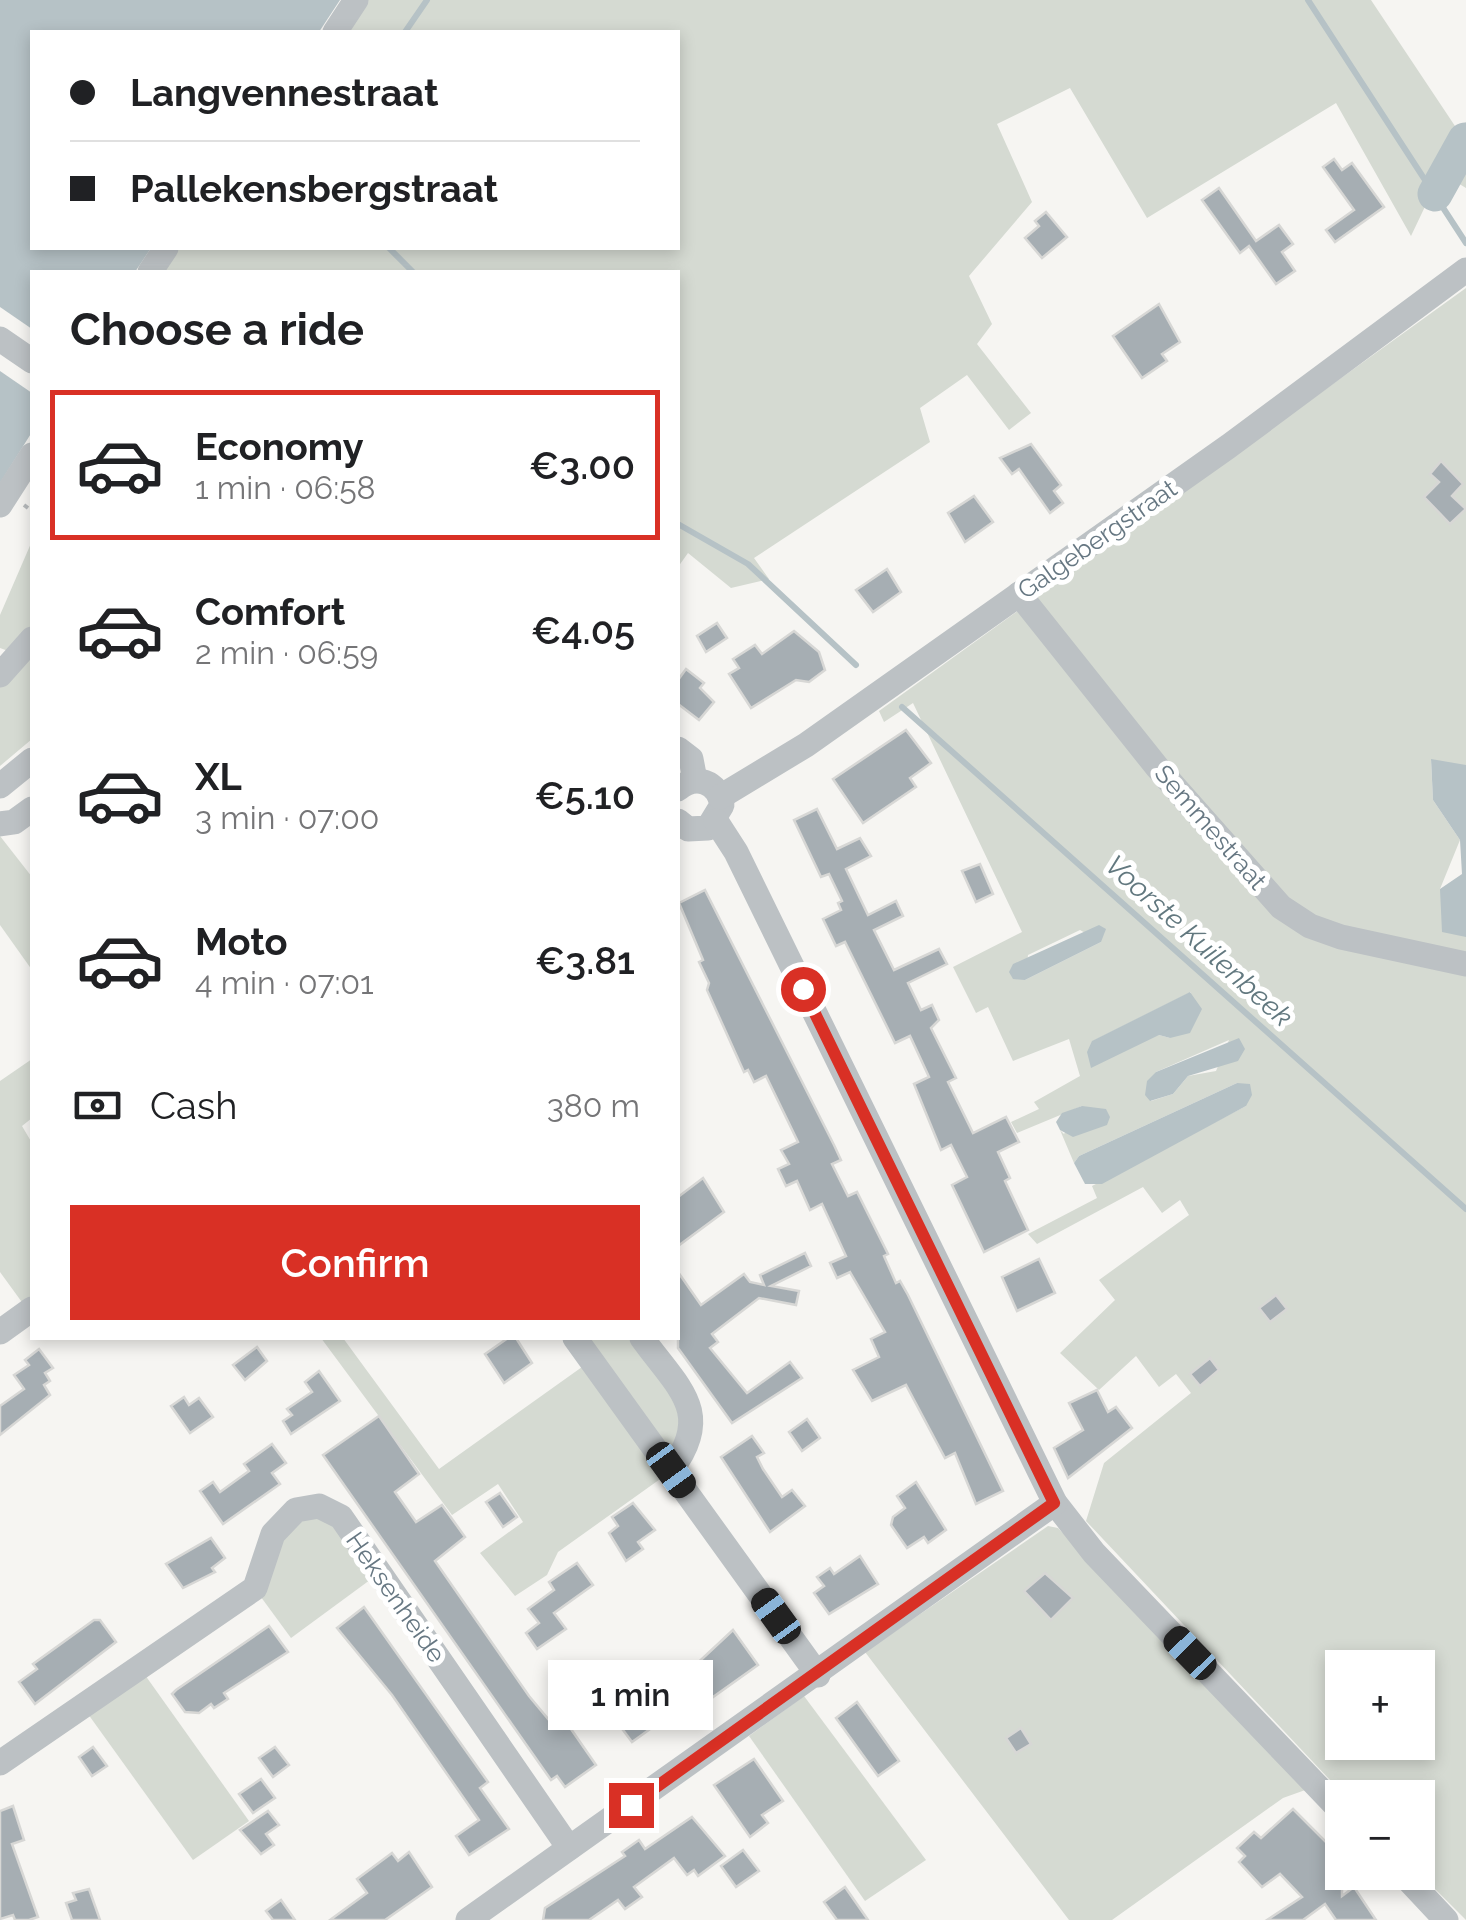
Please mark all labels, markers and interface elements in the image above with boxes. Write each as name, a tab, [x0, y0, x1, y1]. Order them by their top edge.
text: Langvennestraat	[130, 70, 439, 115]
text: Pallekensbergstraat	[130, 166, 498, 211]
text: Choose a ride	[70, 303, 364, 356]
icon: car	[75, 420, 165, 510]
text: Economy	[195, 424, 364, 469]
text: €3.00	[529, 443, 635, 488]
text: 1 min · 06:58	[195, 469, 376, 506]
street label: Galgebergstraat	[1012, 473, 1183, 605]
icon: car	[75, 585, 165, 675]
text: Comfort	[195, 589, 345, 634]
text: €4.05	[531, 608, 635, 653]
text: 2 min · 06:59	[195, 634, 378, 671]
icon: car	[75, 750, 165, 840]
text: XL	[195, 754, 242, 799]
street label: Semmestraat	[1149, 759, 1274, 896]
text: €5.10	[534, 773, 635, 818]
text: 3 min · 07:00	[195, 799, 379, 836]
water label: Voorste Kuilenbeek	[1099, 848, 1299, 1034]
icon: car	[75, 915, 165, 1005]
text: Moto	[195, 919, 288, 964]
text: €3.81	[535, 938, 635, 983]
text: 4 min · 07:01	[195, 964, 374, 1001]
route start	[781, 967, 826, 1012]
icon: cash	[70, 1078, 125, 1133]
text: Cash	[150, 1083, 237, 1128]
text: 380 m	[547, 1087, 640, 1124]
button: Confirm	[70, 1205, 640, 1320]
car	[641, 1437, 701, 1503]
street label: Heksenheide	[340, 1526, 452, 1668]
car	[746, 1583, 806, 1649]
car	[1158, 1621, 1222, 1685]
map controls	[1325, 1650, 1435, 1890]
button: +	[1325, 1650, 1435, 1760]
callout: 1 min	[548, 1660, 714, 1730]
text: 1 min	[591, 1676, 670, 1713]
button: −	[1325, 1780, 1435, 1890]
route end	[609, 1783, 654, 1828]

